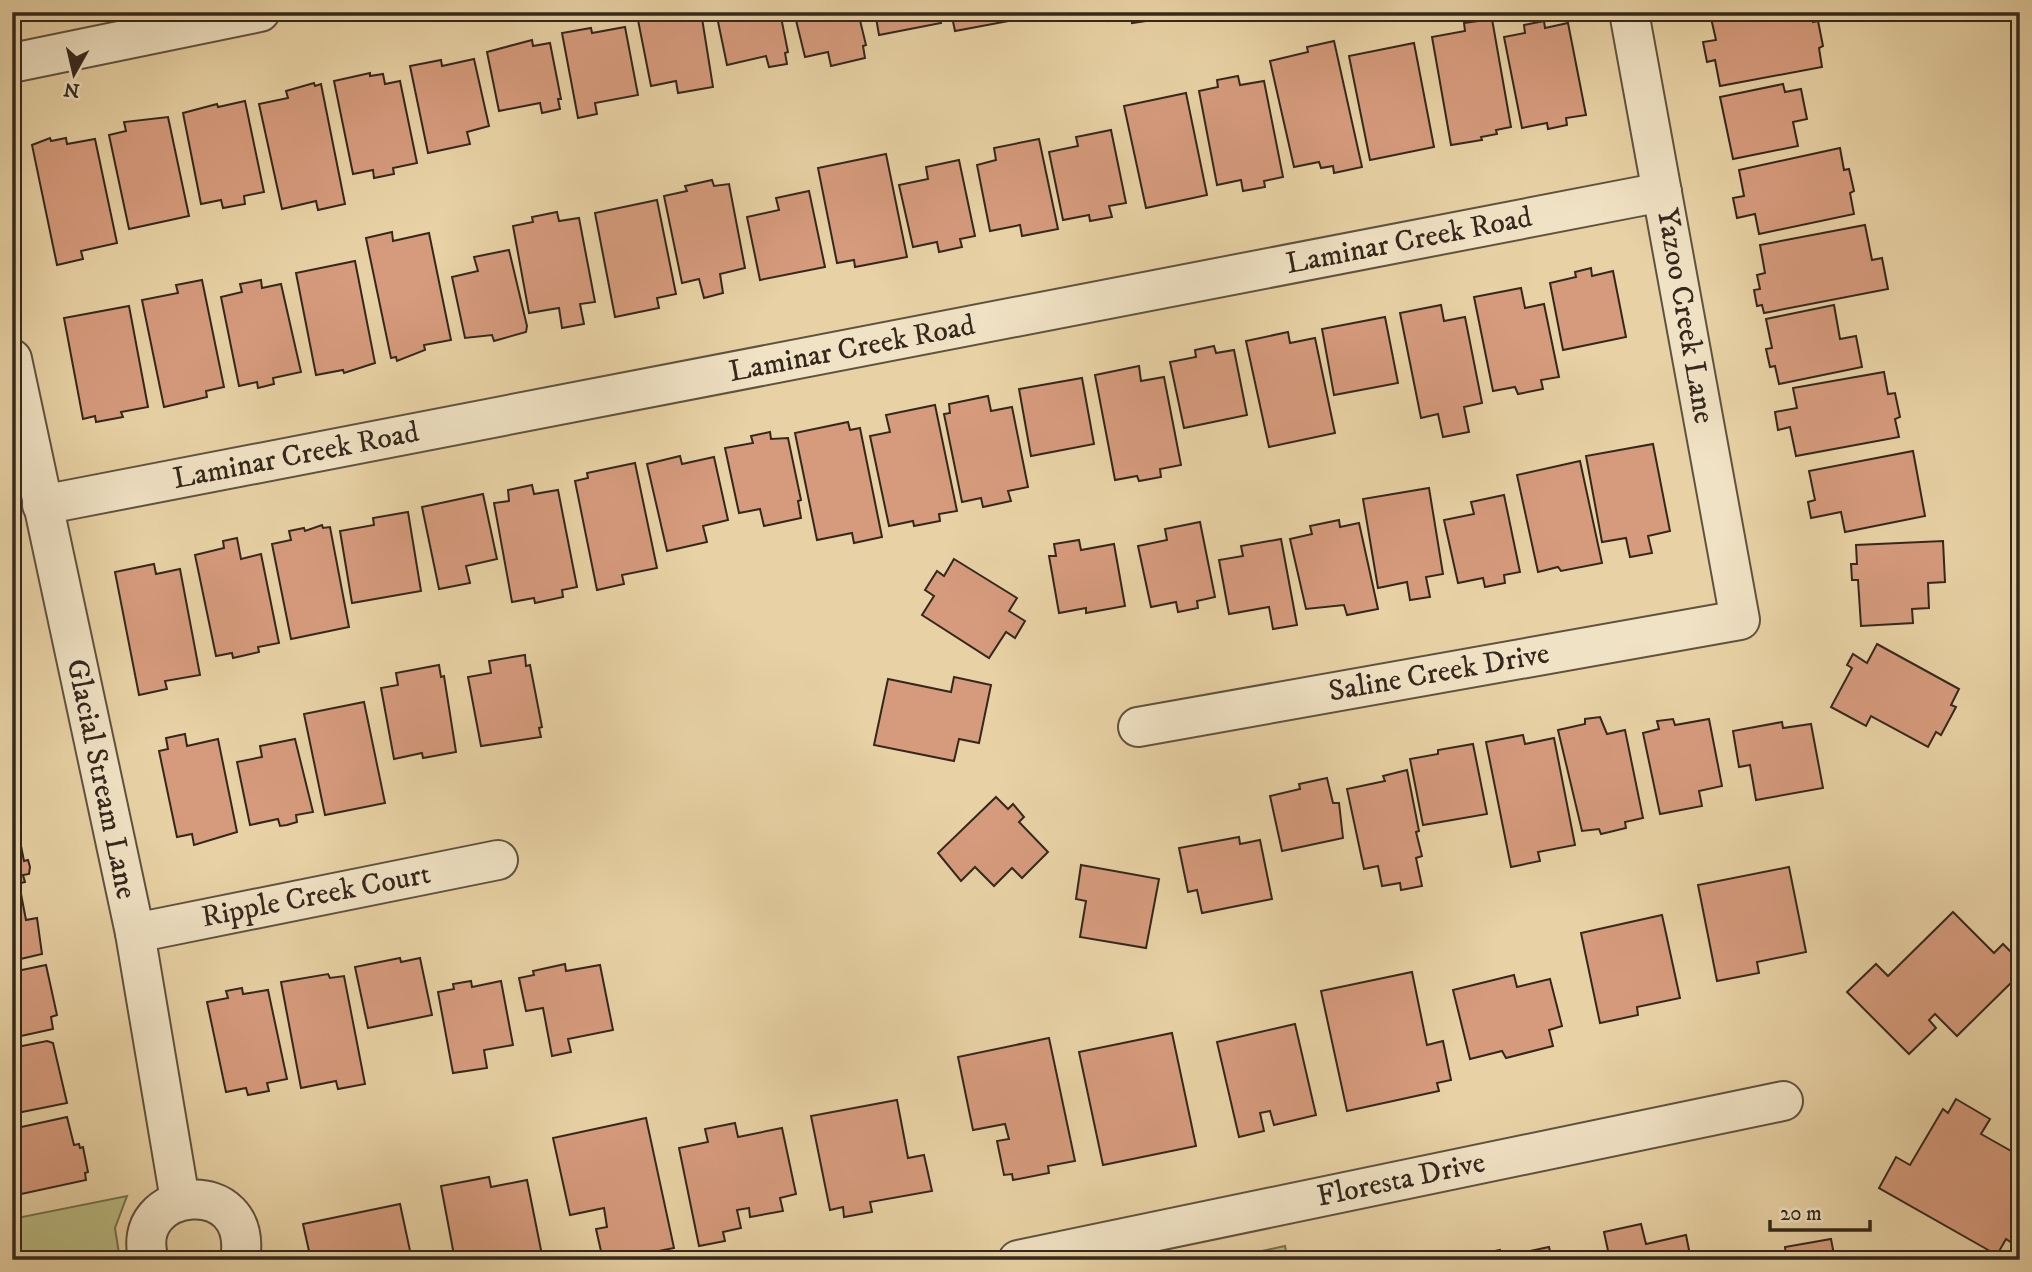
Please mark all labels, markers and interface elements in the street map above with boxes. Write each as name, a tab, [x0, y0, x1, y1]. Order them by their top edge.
north arrow	[38, 38, 108, 108]
text: N	[62, 77, 81, 102]
street label: Laminar Creek Road	[1283, 199, 1535, 283]
street label: Yazoo Creek Lane	[1648, 206, 1722, 426]
street label: Laminar Creek Road	[726, 307, 978, 391]
street label: Laminar Creek Road	[170, 414, 422, 498]
street label: Saline Creek Drive	[1326, 635, 1552, 711]
street label: Glacial Stream Lane	[57, 656, 145, 902]
street label: Ripple Creek Court	[198, 856, 434, 936]
street label: Floresta Drive	[1314, 1144, 1488, 1216]
scale bar	[1770, 1188, 1869, 1232]
text: 20 m	[1780, 1201, 1822, 1227]

